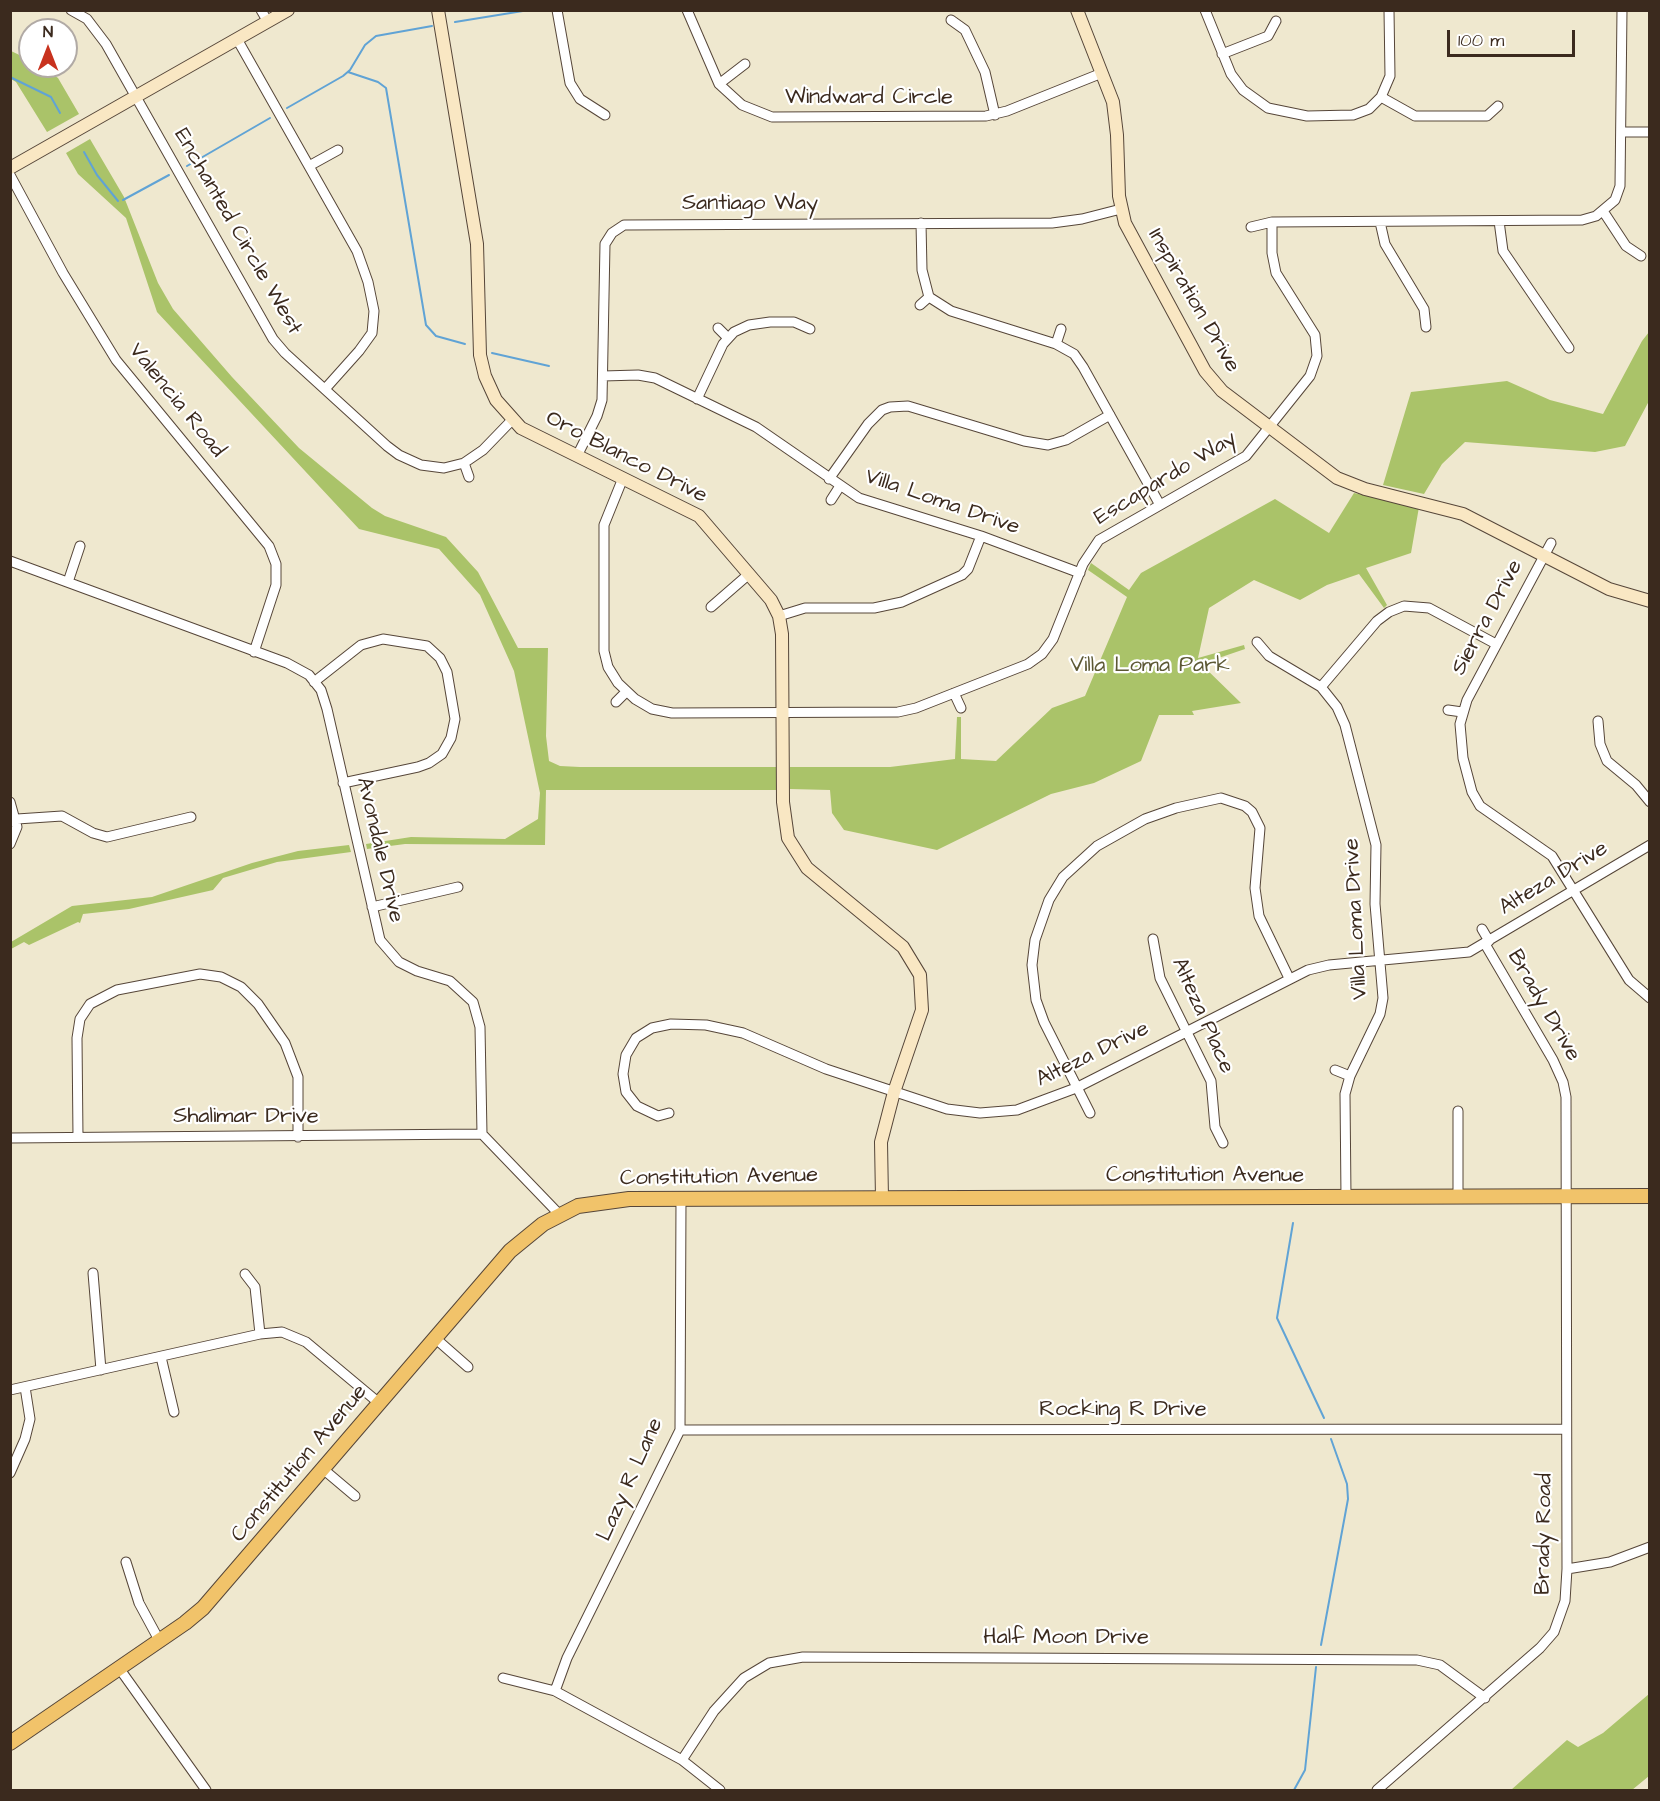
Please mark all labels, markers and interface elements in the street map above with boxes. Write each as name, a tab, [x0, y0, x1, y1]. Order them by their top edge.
north arrow	[18, 18, 78, 78]
scale bar	[1450, 18, 1578, 56]
text: N	[43, 21, 53, 43]
text: 100 m	[1458, 28, 1504, 53]
street label: Windward Circle	[785, 85, 953, 111]
street label: Enchanted Circle West	[167, 124, 307, 340]
street label: Santiago Way	[682, 191, 818, 217]
street label: Inspiration Drive	[1141, 224, 1245, 378]
street label: Valencia Road	[122, 339, 230, 463]
street label: Oro Blanco Drive	[541, 406, 711, 510]
street label: Escapardo Way	[1090, 426, 1242, 532]
street label: Villa Loma Drive	[861, 464, 1023, 542]
street label: Sierra Drive	[1447, 556, 1529, 680]
park label: Villa Loma Park	[1070, 653, 1230, 679]
street label: Avondale Drive	[349, 775, 409, 925]
street label: Alteza Drive	[1495, 836, 1613, 922]
street label: Villa Loma Drive	[1340, 838, 1374, 1000]
street label: Brady Drive	[1501, 946, 1585, 1066]
street label: Alteza Place	[1165, 954, 1239, 1078]
street label: Alteza Drive	[1032, 1016, 1154, 1094]
street label: Shalimar Drive	[173, 1104, 319, 1130]
street label: Constitution Avenue	[620, 1163, 818, 1193]
street label: Constitution Avenue	[1106, 1163, 1304, 1189]
street label: Constitution Avenue	[226, 1380, 374, 1548]
street label: Rocking R Drive	[1039, 1397, 1207, 1423]
street label: Lazy R Lane	[592, 1414, 670, 1546]
street label: Brady Road	[1531, 1473, 1559, 1595]
street label: Half Moon Drive	[983, 1625, 1149, 1651]

